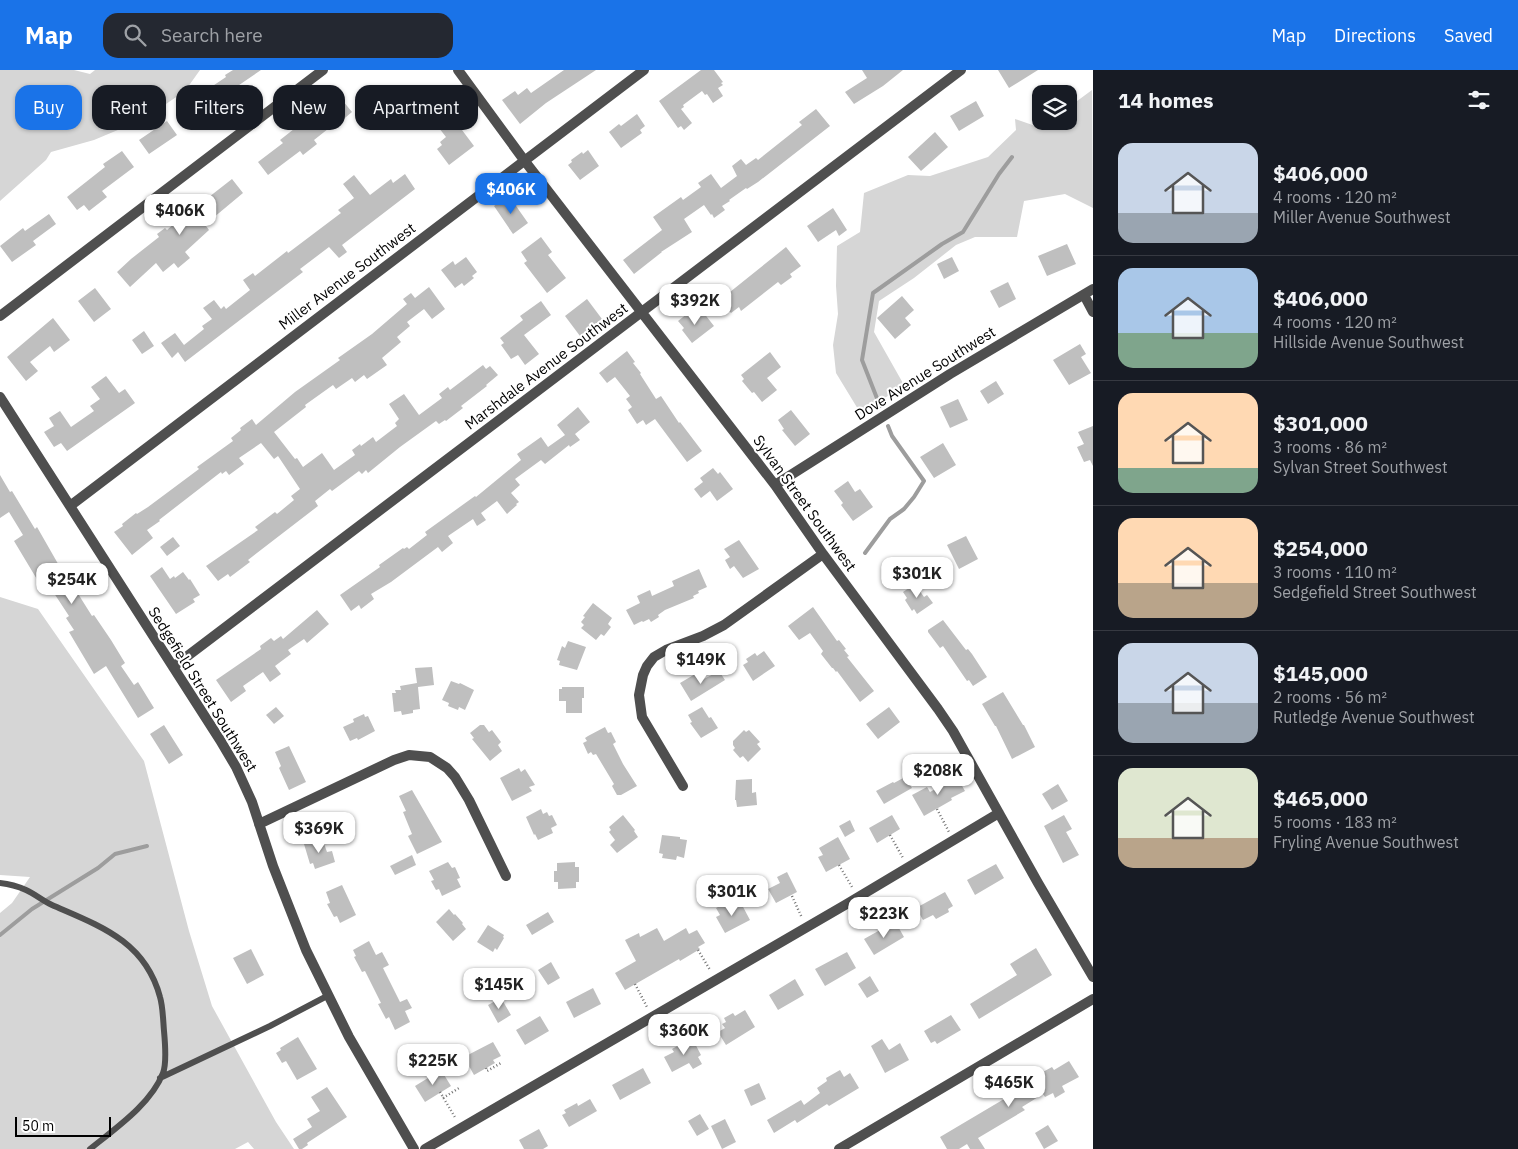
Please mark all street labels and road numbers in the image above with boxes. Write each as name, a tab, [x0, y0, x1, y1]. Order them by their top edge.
street label: Miller Avenue Southwest	[275, 218, 419, 334]
street label: Marshdale Avenue Southwest	[461, 298, 631, 434]
street label: Dove Avenue Southwest	[851, 322, 999, 424]
street label: Sylvan Street Southwest	[749, 431, 861, 575]
street label: Sedgefield Street Southwest	[144, 603, 262, 775]

